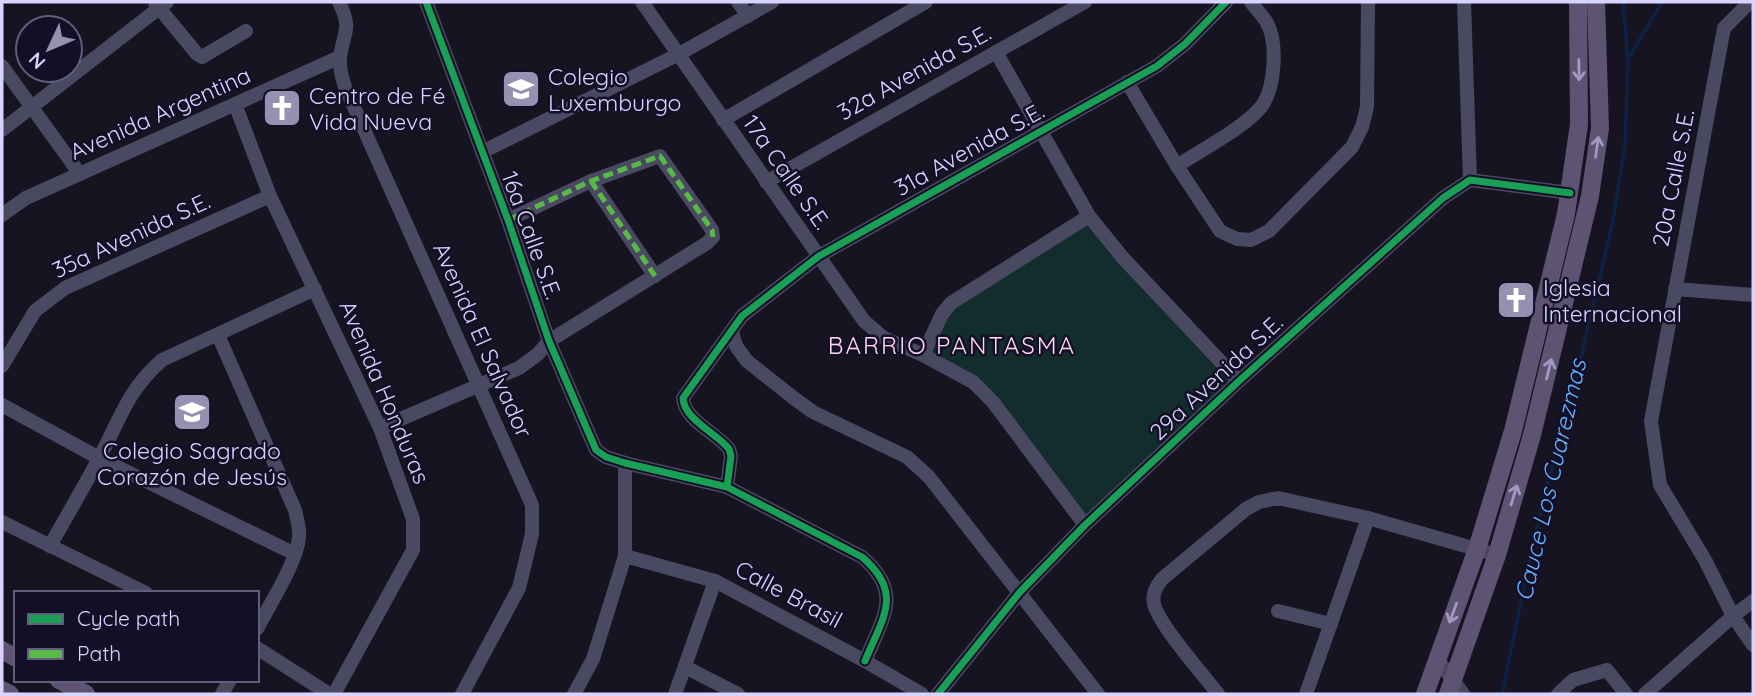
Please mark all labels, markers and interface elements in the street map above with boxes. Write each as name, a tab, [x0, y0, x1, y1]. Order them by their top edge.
north arrow	[14, 14, 84, 84]
street label: 32a Avenida S.E.	[832, 18, 996, 126]
text: N	[23, 47, 50, 74]
one-way arrow	[1572, 58, 1586, 81]
street label: Avenida Argentina	[65, 60, 255, 166]
place label: Colegio Luxemburgo	[548, 62, 682, 117]
school or university icon: Colegio Luxemburgo	[500, 68, 542, 110]
place label: Centro de Fé Vida Nueva	[309, 81, 446, 136]
church icon: Centro de Fé Vida Nueva	[261, 87, 303, 129]
street label: 31a Avenida S.E.	[889, 96, 1049, 202]
street label: 20a Calle S.E.	[1645, 107, 1701, 249]
street label: 17a Calle S.E.	[737, 109, 837, 235]
one-way arrow	[1591, 136, 1604, 159]
street label: 16a Calle S.E.	[495, 167, 569, 303]
street label: 35a Avenida S.E.	[47, 186, 215, 284]
street label: Avenida El Salvador	[427, 238, 539, 442]
place label: Iglesia Internacional	[1543, 273, 1682, 328]
church icon: Iglesia Internacional	[1495, 279, 1537, 321]
street label: Avenida Honduras	[333, 296, 437, 488]
street label: 29a Avenida S.E.	[1143, 308, 1289, 446]
district label: BARRIO PANTASMA	[828, 330, 1076, 360]
water label: Cauce Los Cuarezmas	[1508, 355, 1593, 604]
one-way arrow	[1543, 358, 1556, 381]
school or university icon: Colegio Sagrado Corazón de Jesús	[171, 391, 213, 433]
place label: Colegio Sagrado Corazón de Jesús	[97, 436, 287, 491]
one-way arrow	[1509, 485, 1522, 507]
street label: Calle Brasil	[731, 554, 847, 634]
legend	[14, 591, 259, 682]
one-way arrow	[1446, 602, 1459, 624]
text: Cycle path	[77, 605, 180, 631]
text: Path	[77, 640, 121, 666]

